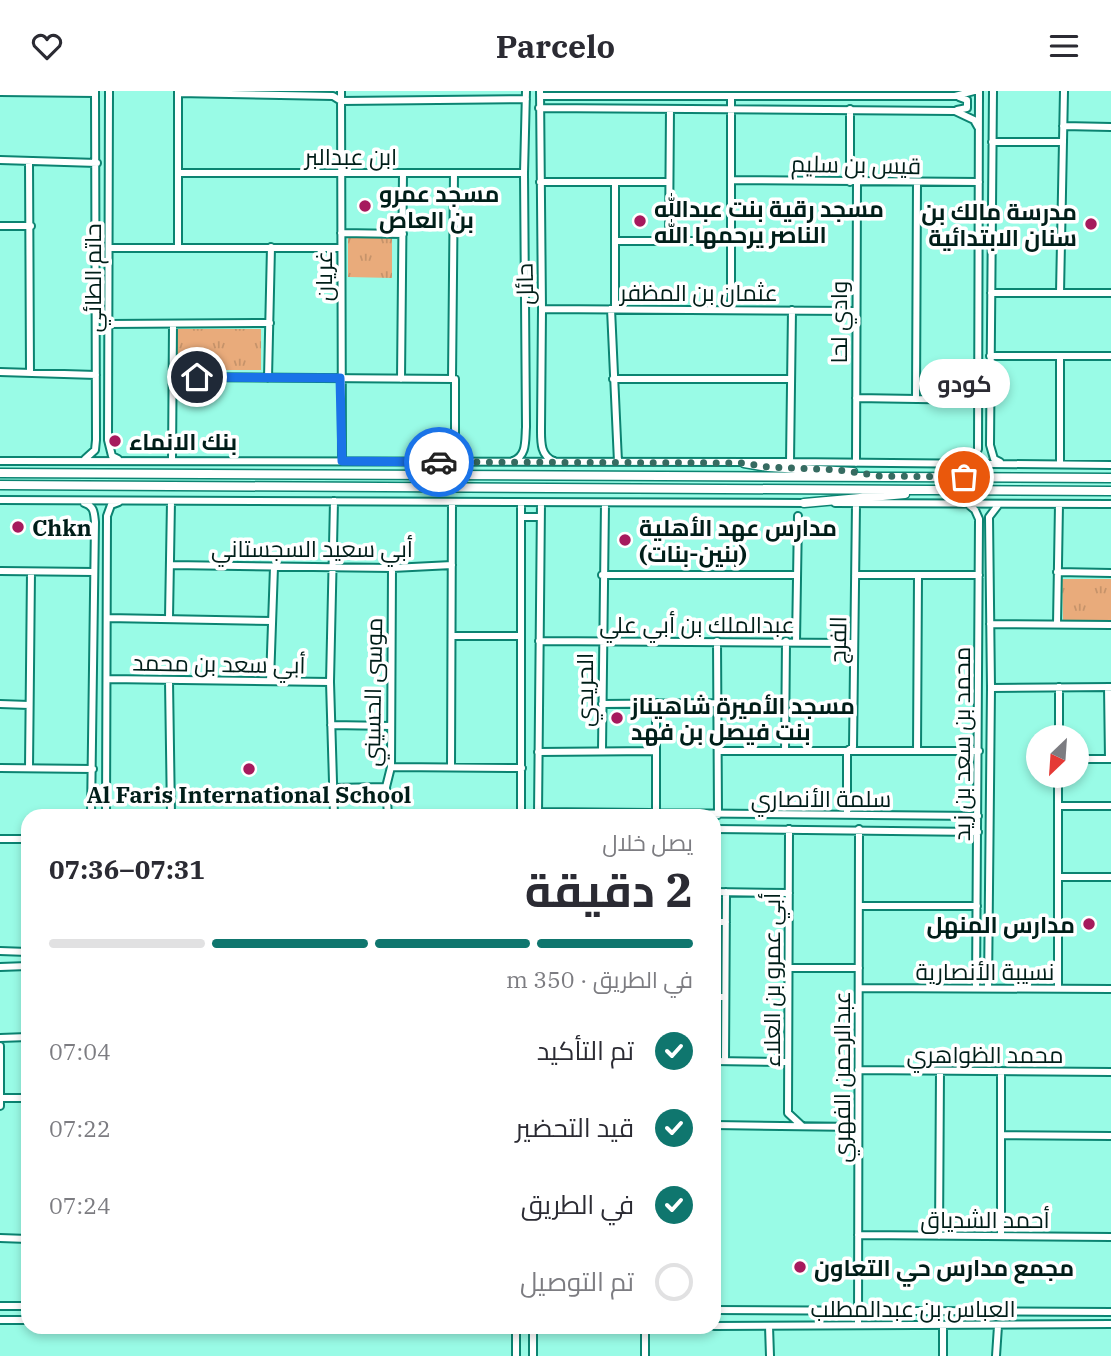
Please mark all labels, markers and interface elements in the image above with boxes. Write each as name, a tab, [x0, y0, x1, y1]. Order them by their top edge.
text: Parcelo	[496, 25, 615, 67]
icon: heart	[28, 27, 66, 65]
icon: menu	[1045, 27, 1083, 65]
street label: ابن عبدالبر	[303, 141, 397, 171]
street label: قيس بن سليم	[791, 148, 921, 182]
place label: مسجد عمرو بن العاص	[379, 178, 499, 234]
place label: مسجد رقية بنت عبدالله الناصر يرحمها الله	[654, 193, 884, 249]
place label: مدرسة مالك بن سنان الابتدائية	[921, 196, 1077, 252]
marker: مسجد عمرو بن العاص	[357, 198, 373, 214]
marker: مسجد رقية بنت عبدالله الناصر يرحمها الله	[632, 213, 648, 229]
marker: مدرسة مالك بن سنان الابتدائية	[1083, 216, 1099, 232]
street label: حاتم الطائي	[77, 223, 111, 333]
street label: غريان	[308, 251, 338, 301]
street label: حائل	[509, 263, 539, 305]
street label: عثمان بن المظفر	[618, 277, 778, 307]
street label: وادي لحا	[823, 281, 857, 363]
pin	[167, 347, 227, 407]
icon: home	[178, 358, 216, 396]
callout: كودو	[918, 358, 1010, 407]
text: كودو	[937, 368, 992, 398]
place label: بنك الانماء	[129, 426, 237, 456]
courier	[404, 427, 474, 497]
marker: بنك الانماء	[107, 433, 123, 449]
icon: car	[420, 443, 458, 481]
pin	[934, 447, 994, 507]
icon: bag	[945, 458, 983, 496]
place label: Chkn	[32, 512, 92, 542]
place label: مدارس عهد الأهلية (بنين-بنات)	[639, 512, 837, 568]
marker: Chkn	[10, 519, 26, 535]
marker: مدارس عهد الأهلية (بنين-بنات)	[617, 532, 633, 548]
street label: أبي سعيد السجستاني	[211, 533, 413, 567]
street label: عبدالملك بن أبي علي	[599, 609, 795, 643]
street label: الفرج	[822, 616, 854, 664]
street label: موسى الحسيني	[356, 617, 392, 767]
street label: أبي سعد بن محمد	[132, 646, 306, 684]
street label: محمد بن سعد بن زيد	[946, 647, 976, 841]
street label: الحريدي	[569, 653, 603, 727]
place label: مسجد الأميرة شاهيناز بنت فيصل بن فهد	[630, 690, 855, 746]
marker: مسجد الأميرة شاهيناز بنت فيصل بن فهد	[609, 710, 625, 726]
north arrow	[1026, 725, 1088, 787]
map controls	[1026, 725, 1089, 788]
marker: Al Faris International School	[241, 761, 257, 777]
place label: Al Faris International School	[87, 779, 411, 809]
street label: سلمة الأنصاري	[751, 783, 891, 817]
text: يصل خلال	[602, 827, 693, 857]
text: 07:31–07:36	[49, 852, 205, 886]
text: 2 دقيقة	[525, 860, 693, 920]
street label: أبي عمرو بن العلاء	[756, 893, 790, 1067]
place label: مدارس المنهل	[927, 909, 1075, 939]
marker: مدارس المنهل	[1081, 916, 1097, 932]
street label: نسيبة الأنصارية	[916, 956, 1054, 986]
text: في الطريق · 350 m	[506, 964, 693, 994]
street label: عبدالرحمن الفهري	[826, 991, 860, 1163]
icon: check	[655, 1032, 693, 1070]
text: تم التأكيد	[537, 1033, 634, 1067]
text: 07:04	[49, 1036, 111, 1066]
street label: محمد الظواهري	[907, 1039, 1063, 1073]
icon: check	[655, 1109, 693, 1147]
text: قيد التحضير	[516, 1110, 634, 1144]
text: 07:22	[49, 1113, 111, 1143]
icon: check	[655, 1186, 693, 1224]
text: في الطريق	[521, 1187, 634, 1221]
text: 07:24	[49, 1190, 111, 1220]
street label: أحمد الشدياق	[920, 1204, 1050, 1234]
place label: مجمع مدارس حي التعاون	[814, 1252, 1074, 1287]
marker: مجمع مدارس حي التعاون	[792, 1259, 808, 1275]
text: تم التوصيل	[520, 1264, 634, 1298]
street label: العباس بن عبدالمطلب	[810, 1293, 1016, 1323]

